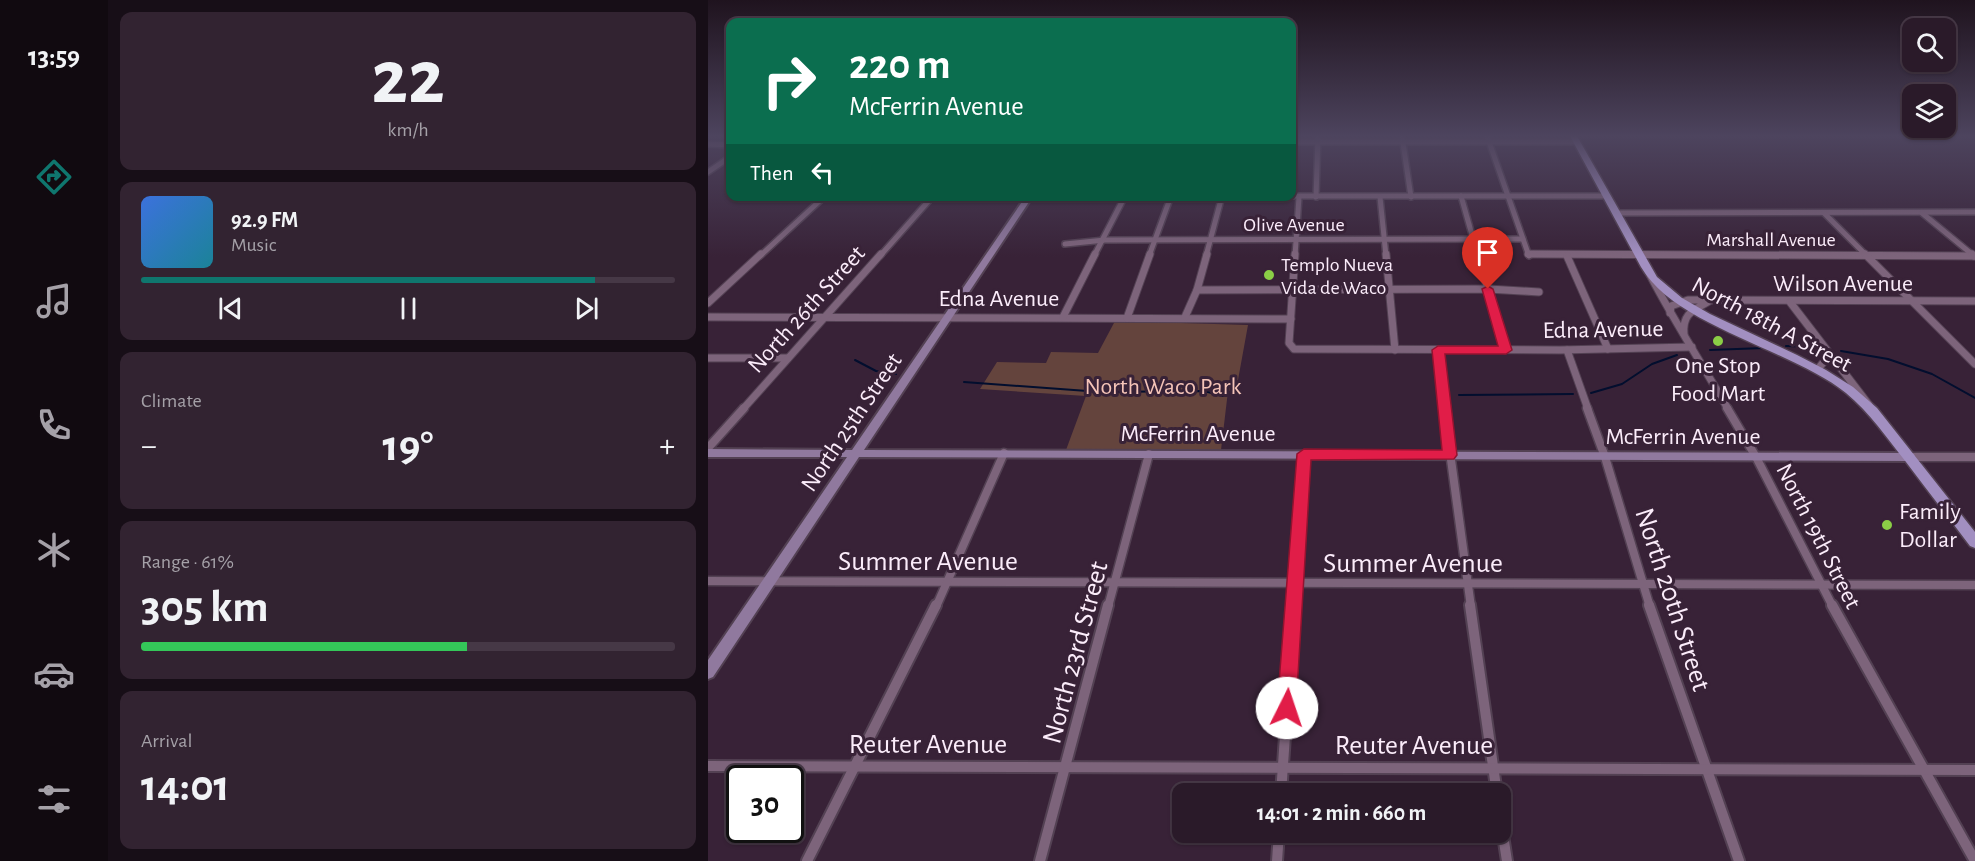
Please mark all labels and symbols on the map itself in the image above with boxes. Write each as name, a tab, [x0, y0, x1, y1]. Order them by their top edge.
street label: Olive Avenue	[1243, 215, 1345, 235]
pin	[1462, 227, 1513, 289]
street label: Marshall Avenue	[1706, 230, 1836, 250]
street label: North 26th Street	[744, 241, 870, 378]
place label: Templo Nueva Vida de Waco	[1281, 255, 1393, 298]
marker: Templo Nueva Vida de Waco	[1262, 268, 1276, 282]
street label: Wilson Avenue	[1773, 272, 1913, 296]
street label: North 18th A Street	[1688, 273, 1856, 377]
street label: Edna Avenue	[939, 287, 1059, 311]
street label: Edna Avenue	[1542, 317, 1664, 343]
marker: One Stop Food Mart	[1711, 334, 1725, 348]
street label: North 25th Street	[797, 349, 907, 496]
place label: One Stop Food Mart	[1671, 354, 1766, 406]
park label: North Waco Park	[1085, 375, 1242, 399]
street label: McFerrin Avenue	[1120, 422, 1276, 446]
street label: McFerrin Avenue	[1605, 425, 1761, 449]
street label: North 19th Street	[1771, 460, 1865, 613]
place label: Family Dollar	[1899, 500, 1961, 552]
street label: North 20th Street	[1629, 505, 1715, 695]
marker: Family Dollar	[1880, 518, 1894, 532]
street label: Summer Avenue	[838, 548, 1018, 576]
street label: Summer Avenue	[1323, 550, 1503, 578]
street label: North 23rd Street	[1038, 558, 1114, 747]
position arrow	[1255, 676, 1319, 740]
street label: Reuter Avenue	[849, 731, 1007, 759]
street label: Reuter Avenue	[1335, 732, 1493, 760]
speed limit sign: 30	[726, 765, 804, 843]

